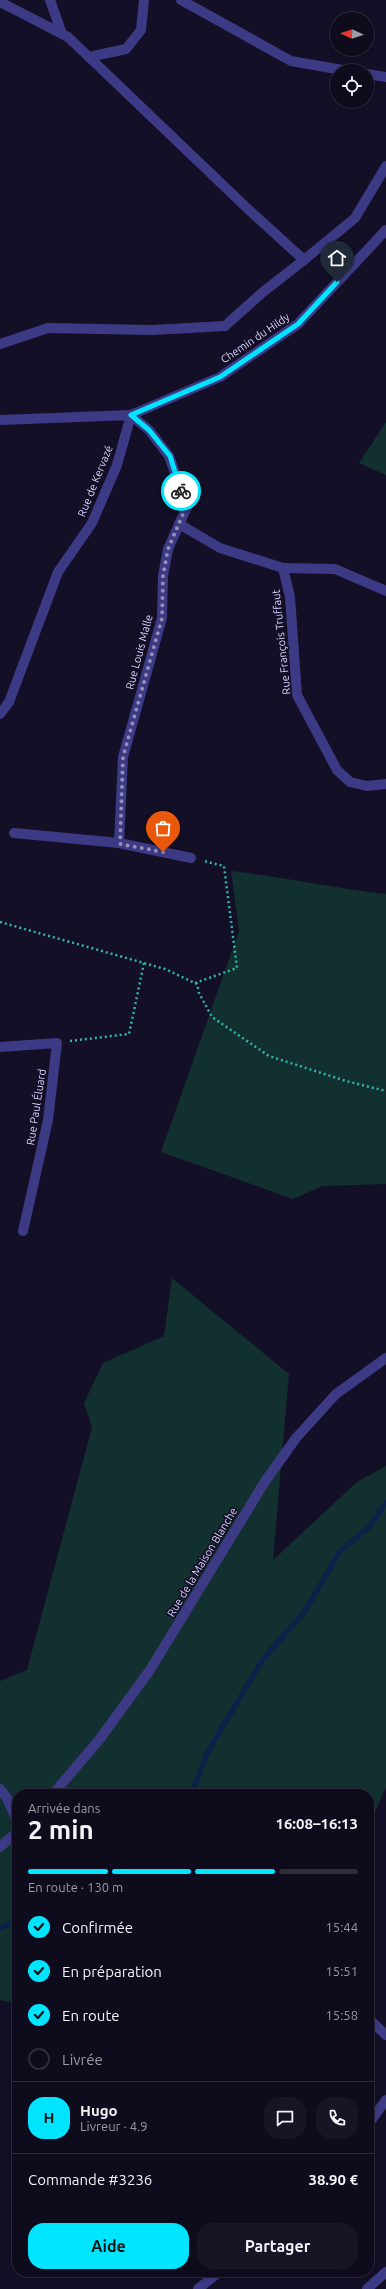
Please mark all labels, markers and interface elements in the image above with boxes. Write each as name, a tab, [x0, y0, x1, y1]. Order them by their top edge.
north arrow	[330, 12, 374, 56]
map controls	[330, 12, 374, 108]
button: locate	[330, 64, 374, 108]
pin	[320, 241, 354, 282]
icon: home	[326, 247, 348, 269]
street label: Chemin du Hildy	[218, 310, 292, 365]
street label: Rue de Kervazé	[75, 444, 115, 518]
courier	[161, 471, 201, 511]
icon: bike	[170, 480, 192, 502]
street label: Rue François Truffaut	[269, 588, 292, 695]
street label: Rue Louis Malle	[123, 613, 155, 691]
pin	[146, 811, 180, 852]
icon: bag	[152, 817, 174, 839]
street label: Rue Paul Éluard	[23, 1068, 48, 1146]
street label: Rue de la Maison Blanche	[165, 1505, 239, 1619]
text: Arrivée dans	[28, 1801, 100, 1815]
text: 2 min	[28, 1815, 94, 1844]
text: 16:08–16:13	[275, 1815, 358, 1832]
text: En route · 130 m	[28, 1880, 123, 1894]
icon: check	[28, 1916, 50, 1938]
text: Confirmée	[62, 1919, 133, 1936]
text: 15:44	[325, 1920, 358, 1934]
icon: check	[28, 1960, 50, 1982]
text: En préparation	[62, 1963, 162, 1980]
text: 15:51	[325, 1964, 358, 1978]
icon: check	[28, 2004, 50, 2026]
text: En route	[62, 2007, 120, 2024]
text: 15:58	[325, 2008, 358, 2022]
text: Livrée	[62, 2051, 103, 2068]
button: chat	[264, 2097, 306, 2139]
button: phone	[316, 2097, 358, 2139]
text: Hugo	[80, 2102, 118, 2119]
text: H	[44, 2109, 54, 2126]
text: Livreur · 4.9	[80, 2119, 148, 2133]
text: Commande #3236	[28, 2171, 152, 2188]
text: 38.90 €	[308, 2171, 358, 2188]
button: Aide	[28, 2223, 189, 2269]
button: Partager	[197, 2223, 358, 2269]

